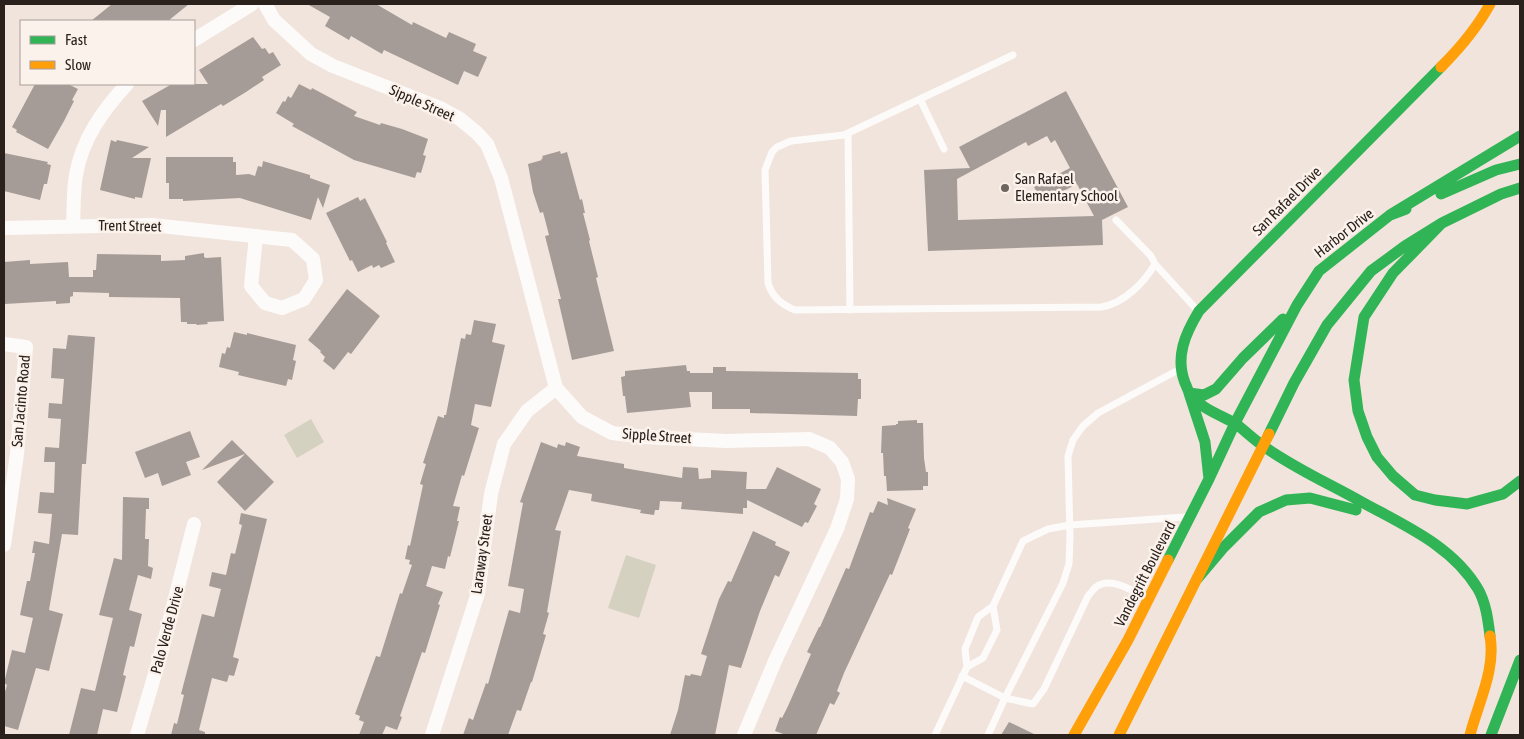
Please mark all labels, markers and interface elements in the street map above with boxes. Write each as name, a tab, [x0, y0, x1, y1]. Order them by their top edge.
legend	[20, 20, 195, 85]
text: Fast	[65, 31, 87, 48]
text: Slow	[65, 56, 91, 73]
street label: Sipple Street	[387, 81, 457, 124]
street label: San Rafael Drive	[1249, 163, 1325, 239]
place label: San Rafael Elementary School	[1015, 170, 1118, 204]
marker: San Rafael Elementary School	[999, 182, 1011, 194]
street label: Harbor Drive	[1311, 204, 1377, 261]
street label: Trent Street	[98, 216, 162, 235]
street label: San Jacinto Road	[8, 354, 33, 448]
street label: Sipple Street	[622, 425, 692, 446]
street label: Laraway Street	[467, 513, 496, 595]
street label: Vandegrift Boulevard	[1111, 518, 1179, 629]
street label: Palo Verde Drive	[147, 584, 186, 676]

